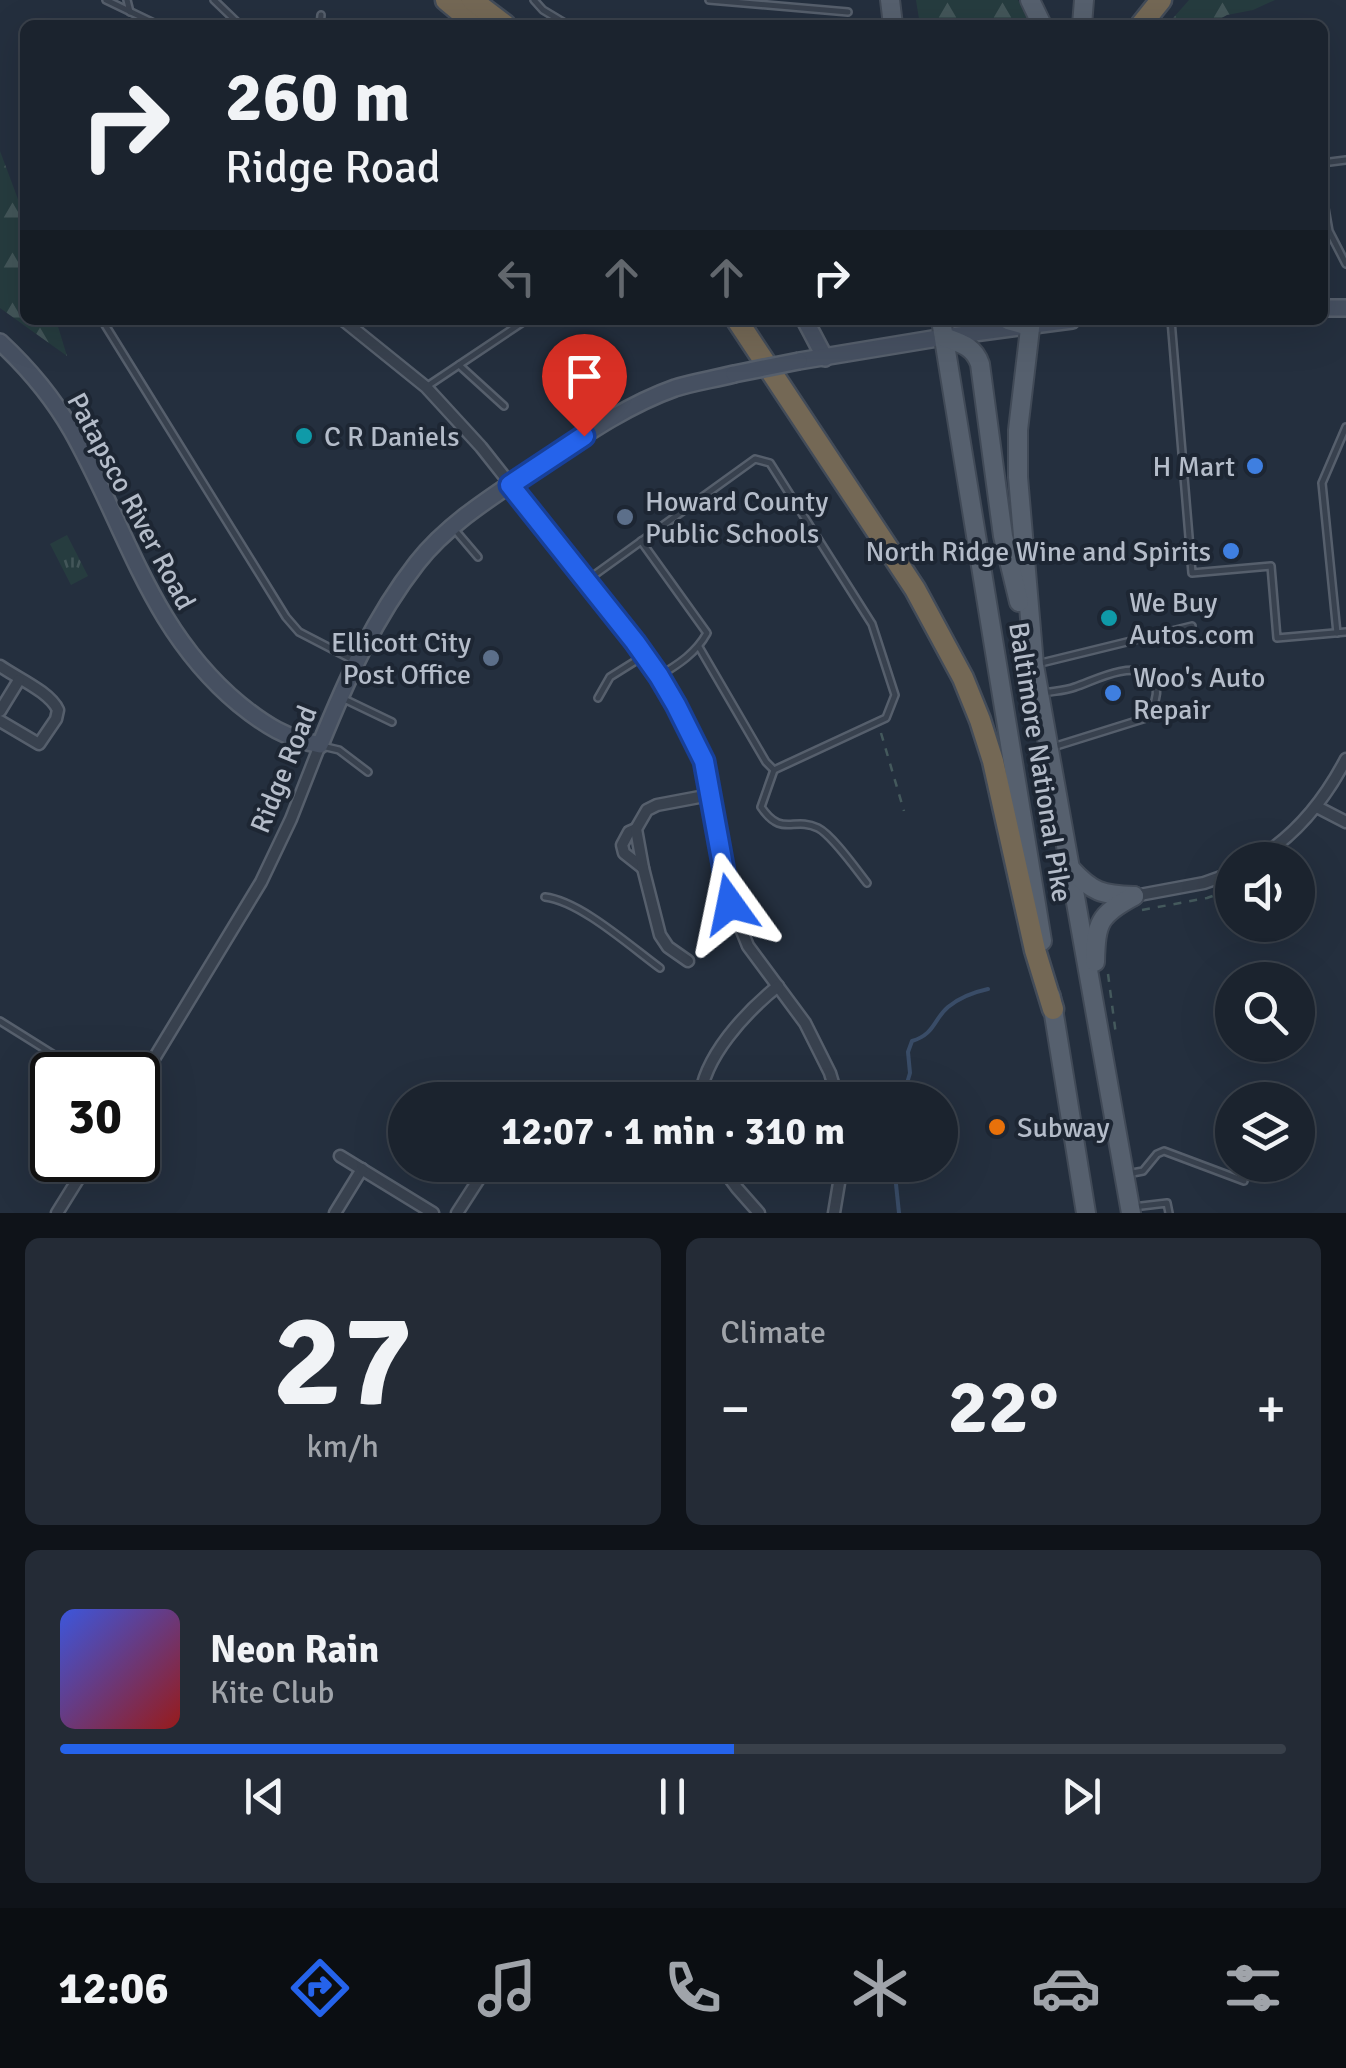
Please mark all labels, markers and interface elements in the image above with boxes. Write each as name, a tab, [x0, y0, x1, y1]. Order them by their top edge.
text: 260 m	[225, 54, 410, 140]
icon: right	[60, 60, 190, 190]
text: Ridge Road	[225, 140, 441, 195]
icon: left	[489, 250, 544, 305]
icon: ahead	[594, 250, 649, 305]
icon: ahead	[699, 250, 754, 305]
icon: right	[804, 250, 859, 305]
pin	[542, 334, 627, 437]
icon: arrive	[557, 349, 612, 404]
street label: Patapsco River Road	[60, 387, 203, 616]
place label: C R Daniels	[324, 420, 459, 454]
marker: C R Daniels	[293, 425, 315, 447]
place label: H Mart	[1152, 450, 1235, 484]
marker: H Mart	[1244, 455, 1266, 477]
place label: Howard County Public Schools	[645, 485, 828, 551]
marker: Howard County Public Schools	[614, 506, 636, 528]
place label: North Ridge Wine and Spirits	[866, 535, 1211, 569]
marker: North Ridge Wine and Spirits	[1220, 540, 1242, 562]
place label: We Buy Autos.com	[1129, 586, 1255, 652]
marker: We Buy Autos.com	[1098, 607, 1120, 629]
street label: Baltimore National Pike	[1001, 620, 1079, 905]
place label: Ellicott City Post Office	[331, 626, 471, 692]
marker: Ellicott City Post Office	[480, 647, 502, 669]
place label: Woo's Auto Repair	[1133, 661, 1265, 727]
marker: Woo's Auto Repair	[1102, 682, 1124, 704]
street label: Ridge Road	[243, 701, 325, 838]
map controls	[1215, 842, 1315, 1182]
button: sound	[1215, 842, 1315, 942]
position arrow	[678, 852, 782, 956]
button: search	[1215, 962, 1315, 1062]
speed limit sign: 30	[30, 1052, 160, 1182]
button: layers	[1215, 1082, 1315, 1182]
text: 12:07 · 1 min · 310 m	[501, 1108, 845, 1155]
place label: Subway	[1017, 1111, 1110, 1145]
marker: Subway	[986, 1116, 1008, 1138]
text: 27	[273, 1282, 413, 1442]
text: Climate	[721, 1313, 826, 1352]
text: 22°	[948, 1361, 1059, 1454]
text: −	[721, 1375, 750, 1443]
text: +	[1256, 1375, 1286, 1443]
text: km/h	[307, 1427, 379, 1466]
text: Neon Rain	[210, 1626, 379, 1673]
text: Kite Club	[210, 1673, 334, 1712]
icon: previous	[237, 1769, 292, 1824]
icon: pause	[645, 1769, 700, 1824]
icon: next	[1054, 1769, 1109, 1824]
icon: directions	[285, 1953, 355, 2023]
icon: music	[472, 1953, 542, 2023]
icon: phone	[658, 1953, 728, 2023]
icon: climate	[845, 1953, 915, 2023]
icon: car	[1031, 1953, 1101, 2023]
icon: filters	[1218, 1953, 1288, 2023]
text: 12:06	[58, 1961, 169, 2016]

